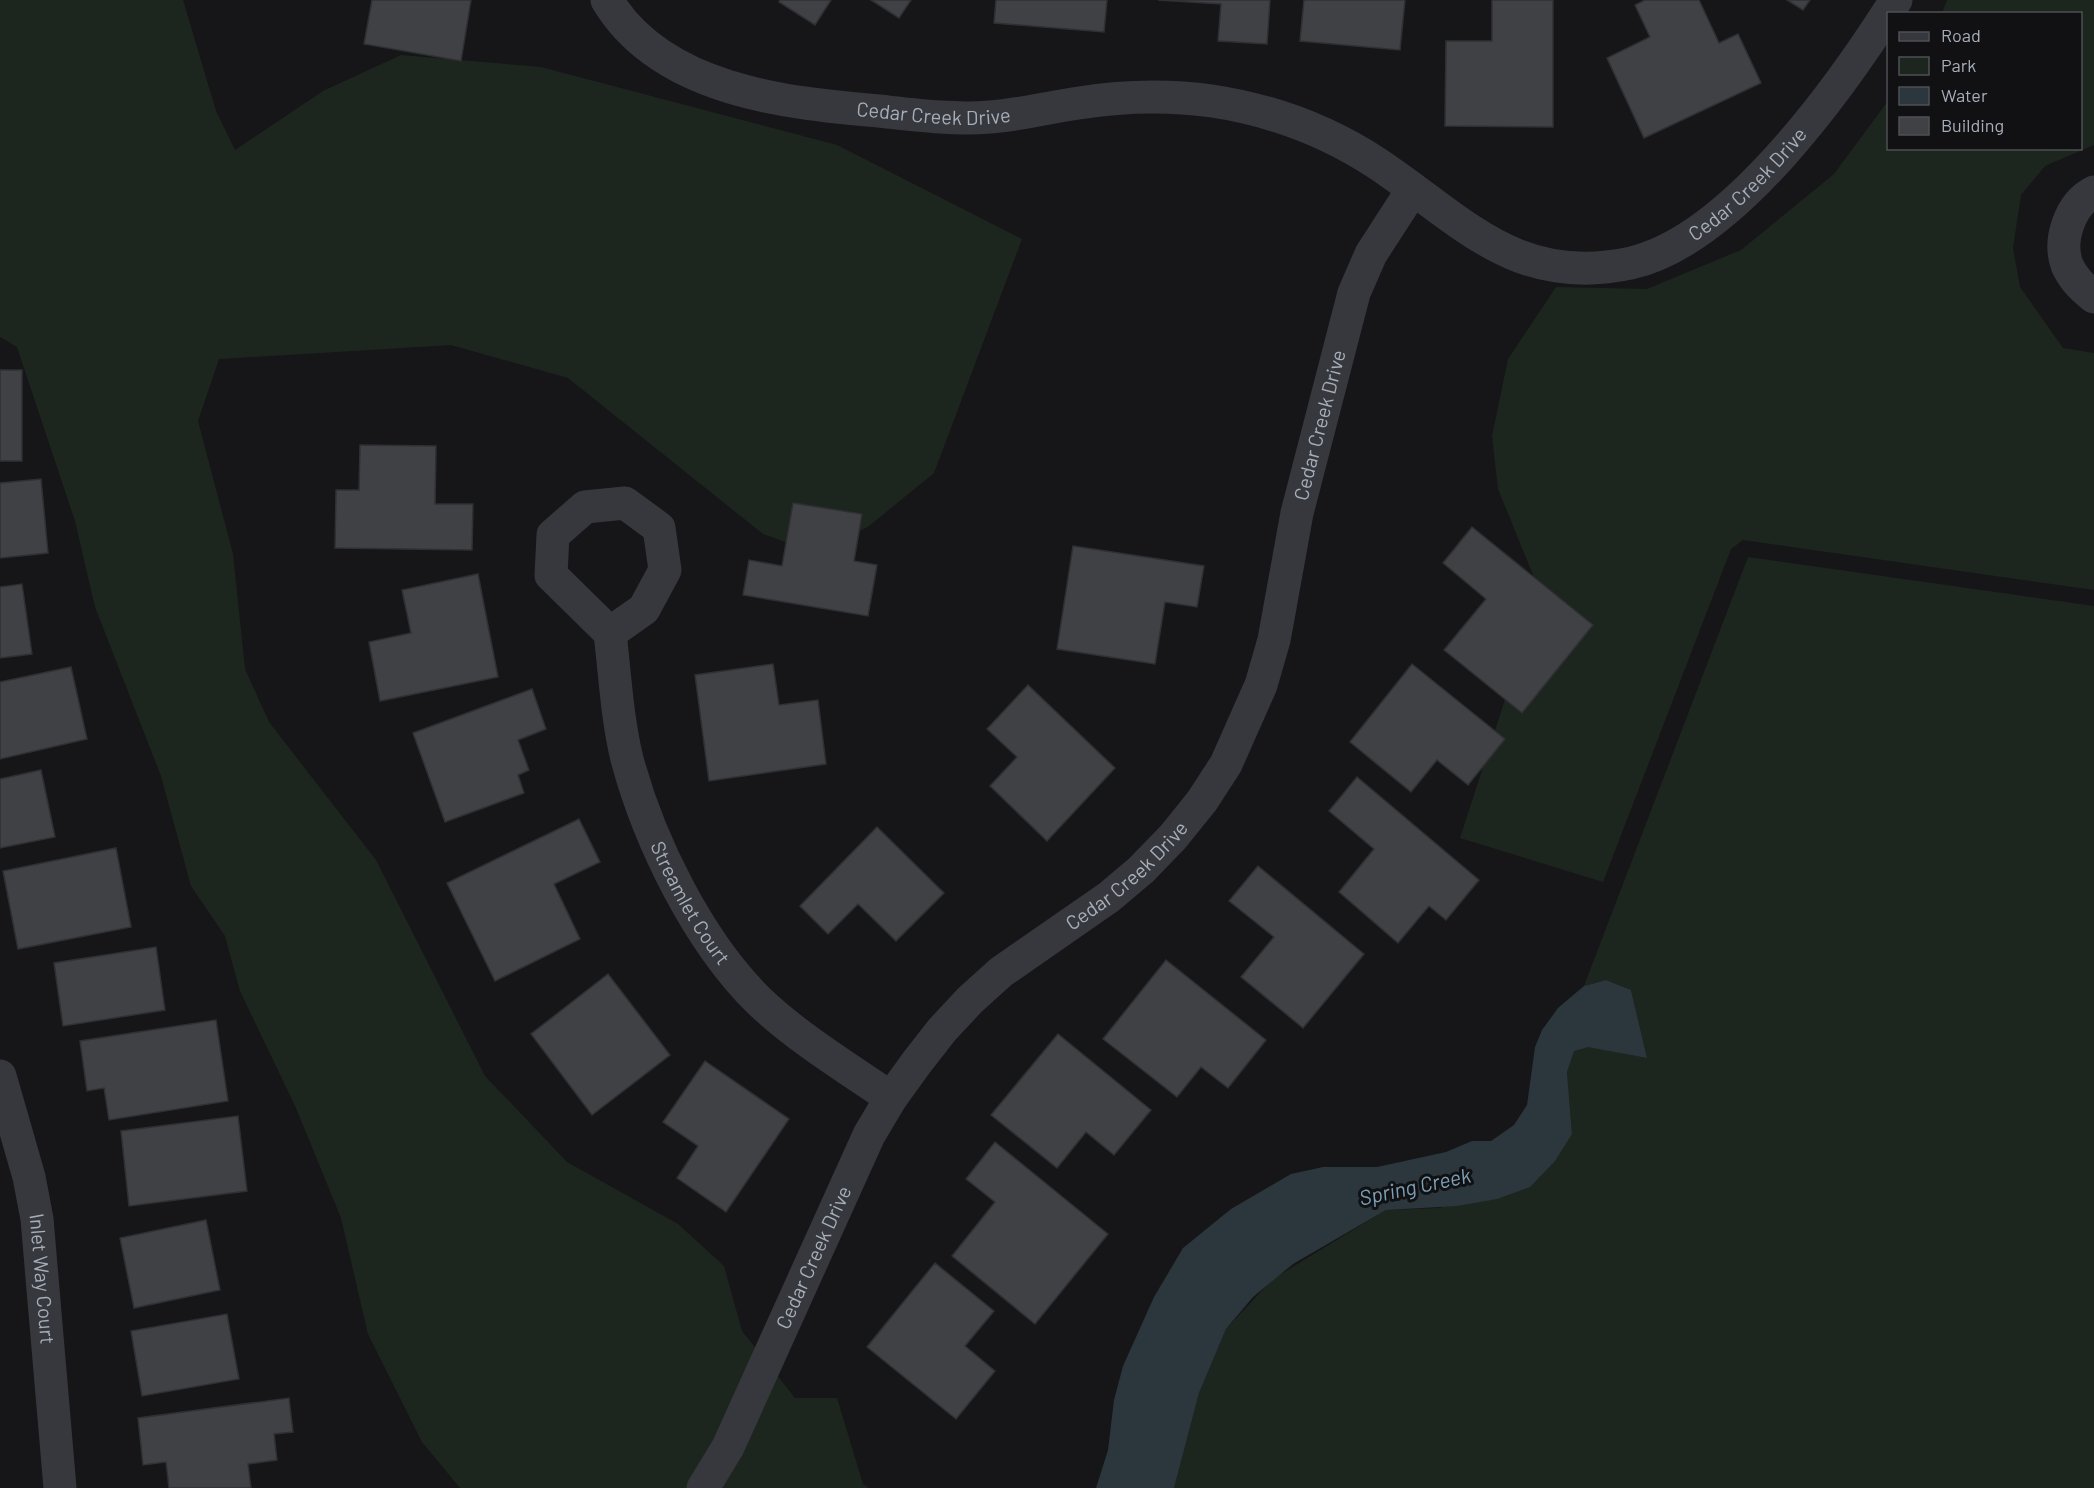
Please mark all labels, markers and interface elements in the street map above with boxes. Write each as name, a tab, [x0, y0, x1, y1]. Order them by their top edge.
legend	[1887, 12, 2082, 150]
text: Road	[1941, 24, 1981, 46]
text: Park	[1941, 54, 1976, 76]
text: Water	[1941, 84, 1988, 106]
street label: Cedar Creek Drive	[856, 96, 1012, 129]
text: Building	[1941, 114, 2004, 136]
street label: Cedar Creek Drive	[1683, 122, 1811, 245]
street label: Cedar Creek Drive	[1288, 347, 1350, 503]
street label: Cedar Creek Drive	[1060, 816, 1192, 935]
street label: Streamlet Court	[646, 837, 736, 969]
water label: Spring Creek	[1357, 1161, 1473, 1210]
street label: Cedar Creek Drive	[770, 1182, 855, 1332]
street label: Inlet Way Court	[25, 1211, 61, 1345]

